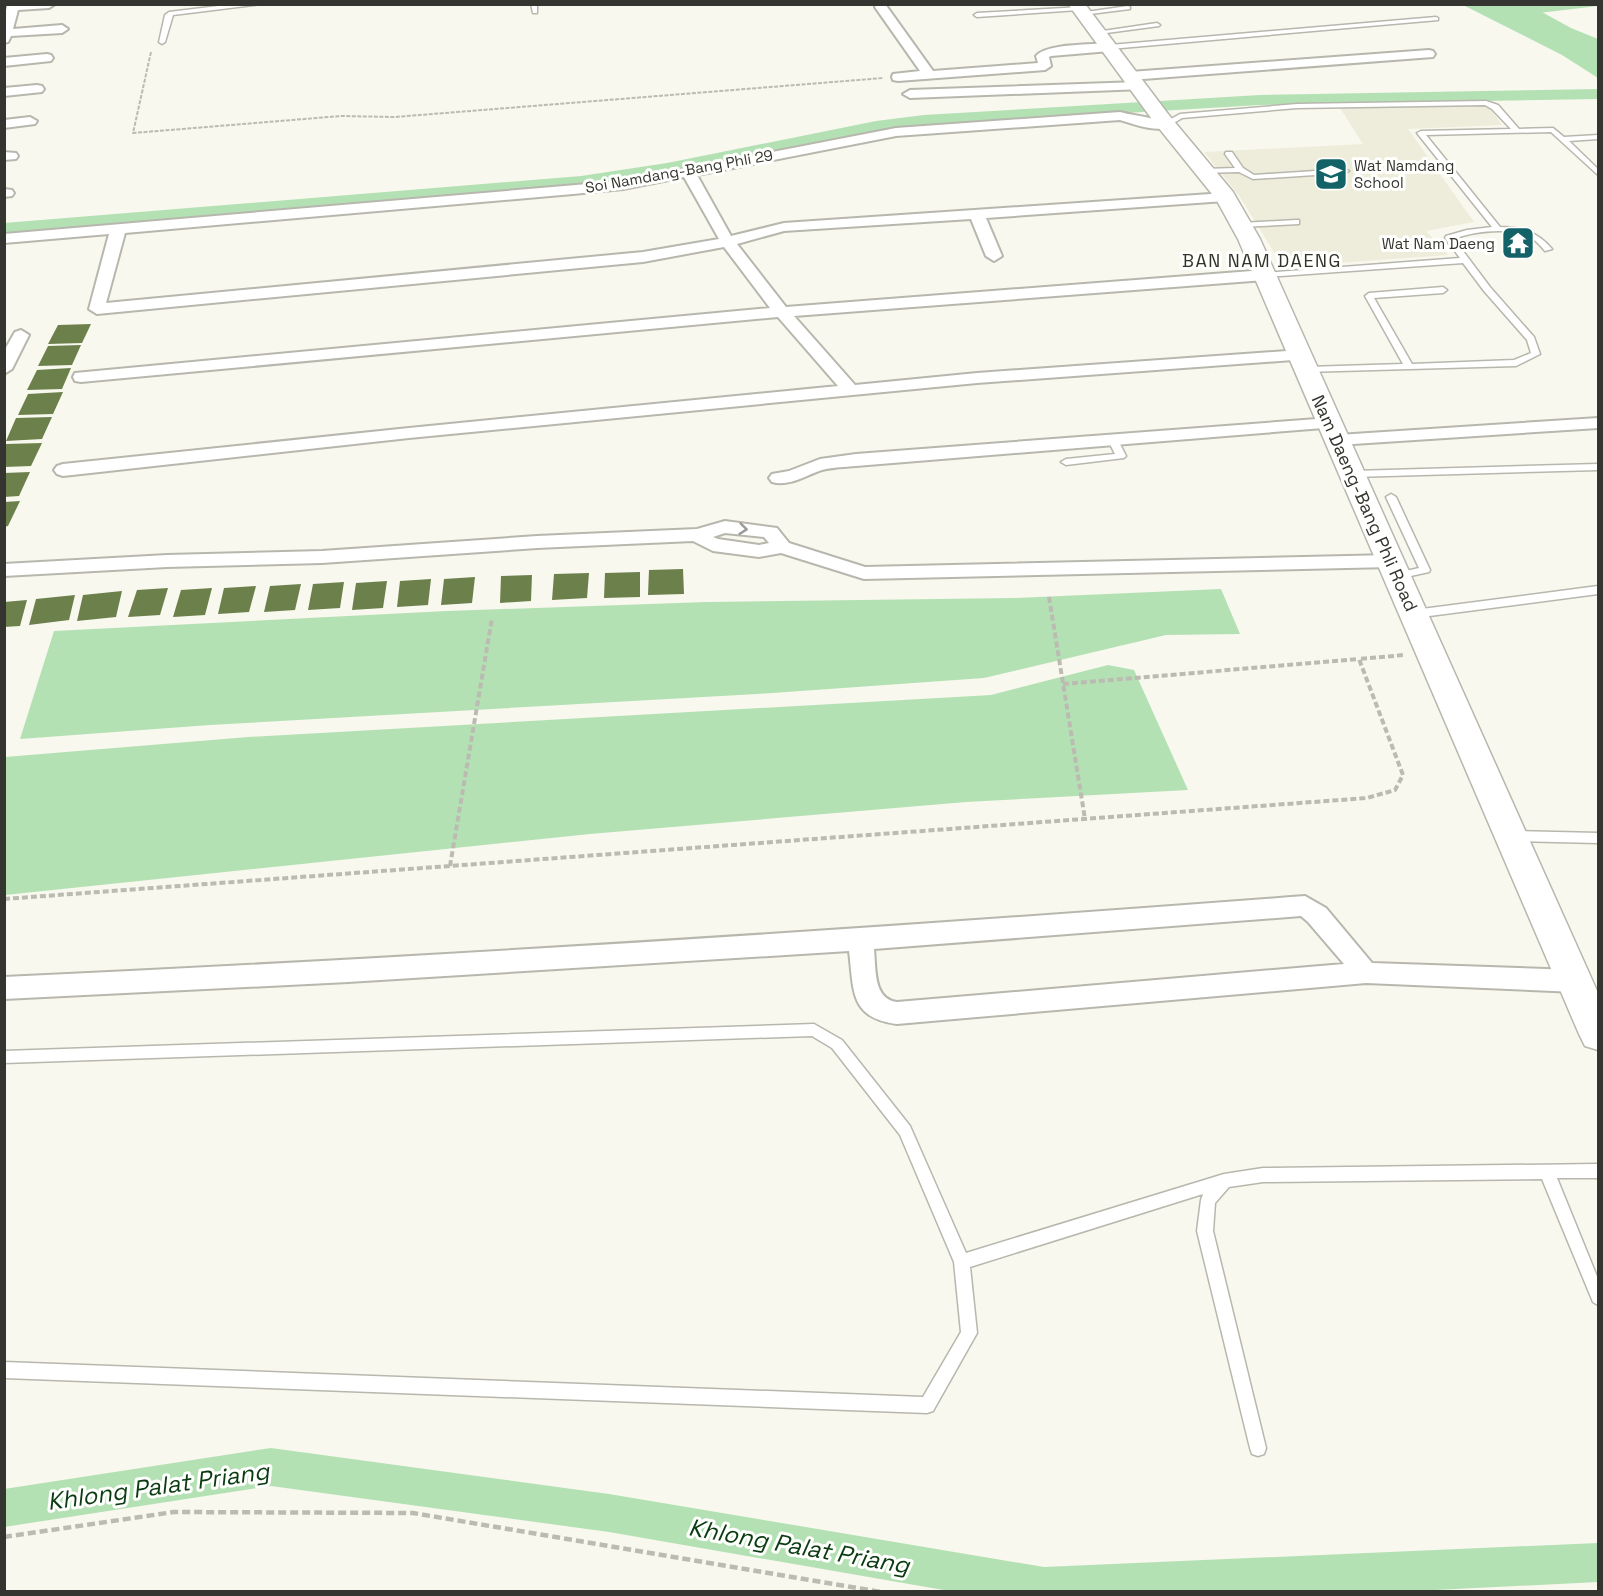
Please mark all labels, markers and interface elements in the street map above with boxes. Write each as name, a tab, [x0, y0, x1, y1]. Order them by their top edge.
street label: Soi Namdang-Bang Phli 29	[584, 145, 774, 197]
school or university icon: Wat Namdang School	[1313, 156, 1349, 192]
place label: Wat Namdang School	[1354, 156, 1454, 192]
temple icon: Wat Nam Daeng	[1500, 225, 1536, 261]
place label: Wat Nam Daeng	[1382, 234, 1495, 253]
district label: BAN NAM DAENG	[1182, 249, 1342, 272]
street label: Nam Daeng-Bang Phli Road	[1307, 391, 1423, 615]
one-way arrow	[738, 522, 747, 535]
water label: Khlong Palat Priang	[45, 1455, 272, 1517]
water label: Khlong Palat Priang	[686, 1511, 913, 1581]

